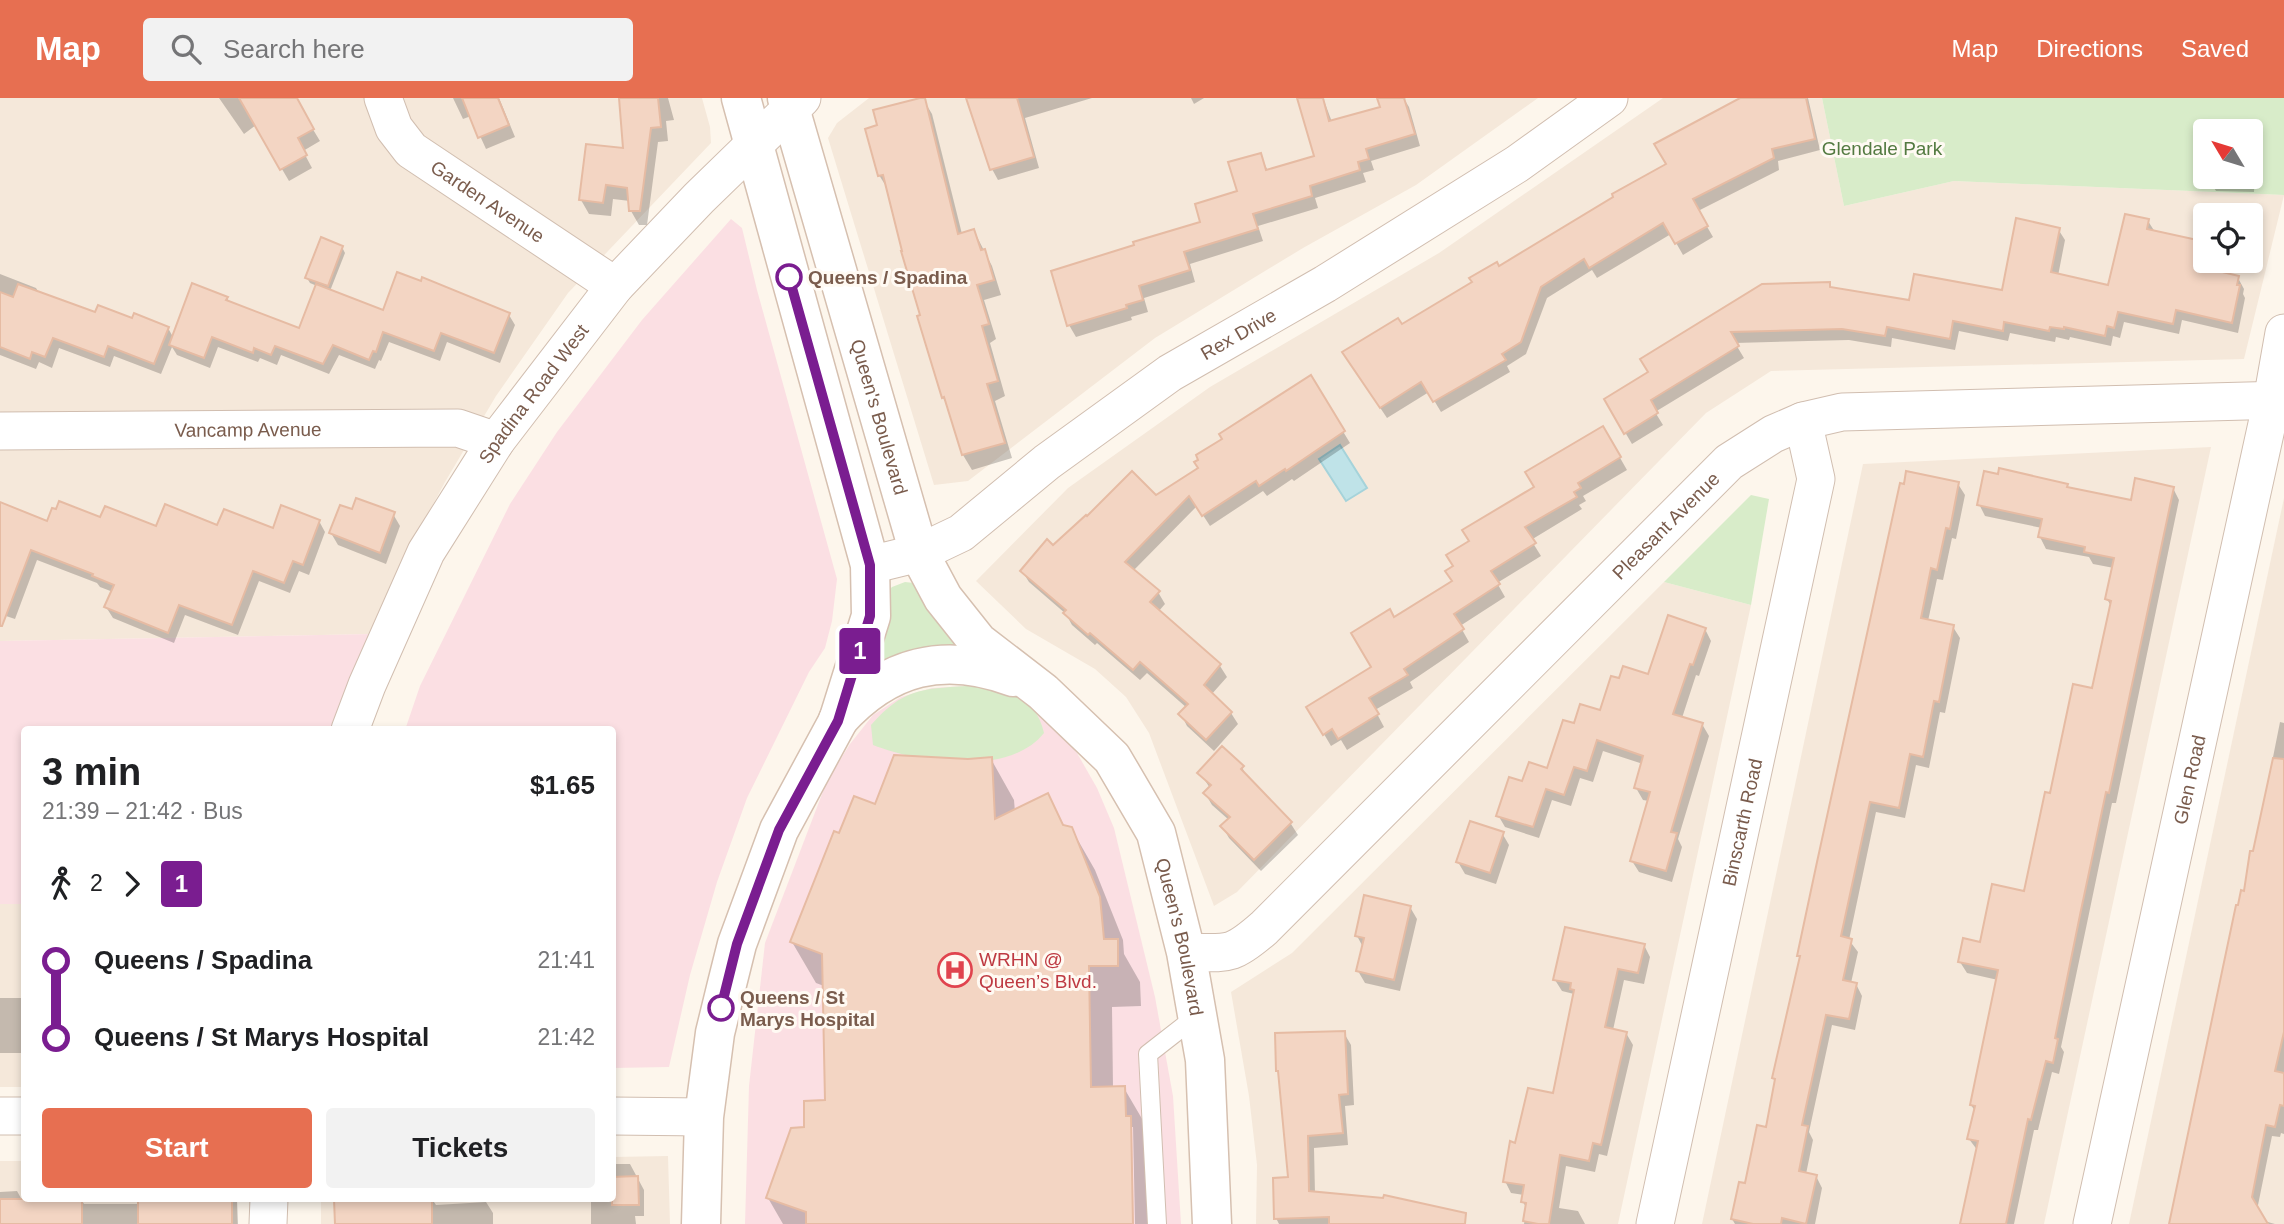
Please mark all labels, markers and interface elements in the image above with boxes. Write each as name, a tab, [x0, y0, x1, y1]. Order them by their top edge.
search box	[143, 18, 633, 81]
text: Map	[35, 30, 101, 67]
icon: search	[167, 30, 205, 68]
text: Search here	[223, 34, 365, 64]
text: Map	[1952, 35, 1998, 62]
text: Directions	[2036, 35, 2143, 62]
text: Saved	[2181, 35, 2249, 62]
north arrow	[2193, 119, 2263, 189]
map controls	[2193, 119, 2263, 273]
park label: Glendale Park	[1822, 138, 1943, 159]
street label: Garden Avenue	[427, 156, 548, 247]
button: locate	[2193, 203, 2263, 273]
marker: Queens / Spadina	[776, 264, 802, 290]
place label: Queens / Spadina	[808, 267, 968, 288]
street label: Rex Drive	[1197, 304, 1280, 364]
street label: Spadina Road West	[475, 320, 593, 467]
street label: Queen's Boulevard	[846, 337, 912, 497]
street label: Vancamp Avenue	[174, 419, 322, 441]
street label: Pleasant Avenue	[1608, 468, 1724, 584]
line badge: 1	[837, 628, 883, 674]
text: 1	[853, 637, 867, 664]
street label: Glen Road	[2170, 733, 2210, 826]
text: 3 min	[42, 751, 141, 793]
street label: Binscarth Road	[1718, 757, 1766, 888]
text: $1.65	[530, 770, 595, 800]
text: 21:39 – 21:42 · Bus	[42, 798, 243, 824]
street label: Queen's Boulevard	[1152, 856, 1207, 1017]
icon: walk	[42, 865, 80, 903]
icon: forward	[113, 865, 151, 903]
text: 2	[90, 870, 103, 896]
text: 1	[175, 870, 188, 897]
text: Queens / Spadina	[94, 945, 312, 975]
text: 21:41	[537, 947, 595, 973]
place label: WRHN @ Queen’s Blvd.	[979, 949, 1097, 992]
hospital icon: WRHN @ Queen’s Blvd.	[936, 951, 974, 989]
place label: Queens / St Marys Hospital	[740, 987, 875, 1030]
marker: Queens / St Marys Hospital	[708, 995, 734, 1021]
text: Queens / St Marys Hospital	[94, 1022, 429, 1052]
text: 21:42	[537, 1024, 595, 1050]
button: Start	[42, 1108, 312, 1188]
button: Tickets	[326, 1108, 595, 1188]

